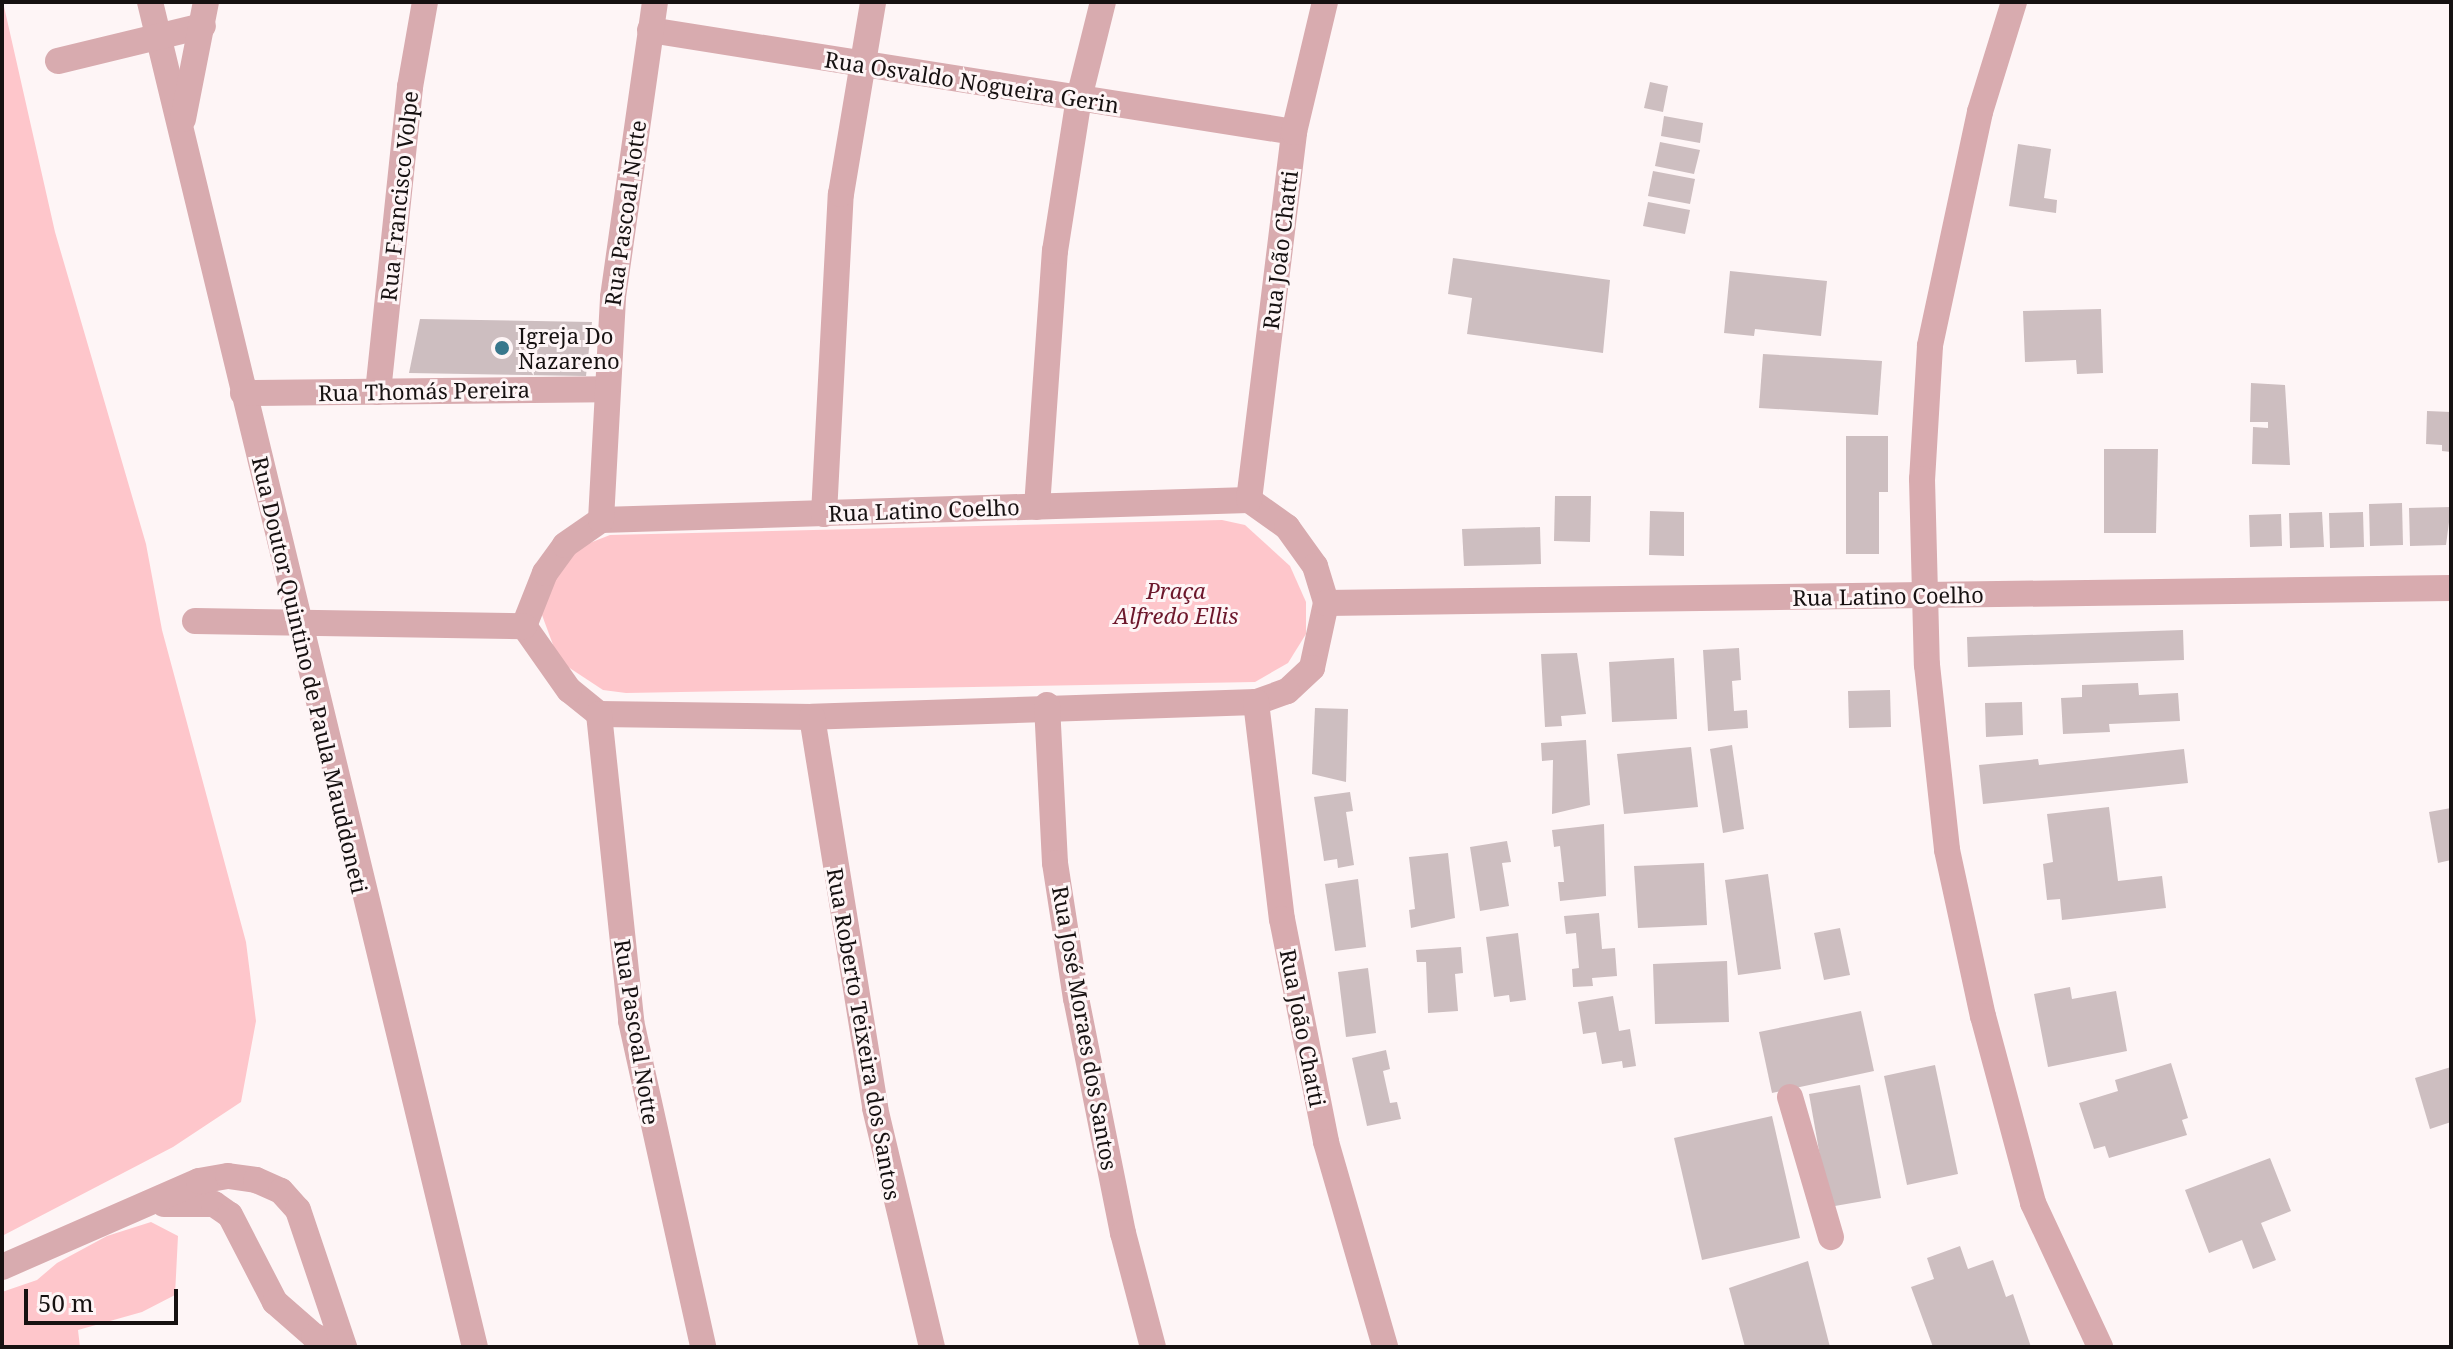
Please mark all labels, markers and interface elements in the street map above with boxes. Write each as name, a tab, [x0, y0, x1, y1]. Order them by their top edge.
street label: Rua Osvaldo Nogueira Gerin	[823, 46, 1121, 118]
street label: Rua Francisco Volpe	[375, 90, 423, 302]
street label: Rua Pascoal Notte	[599, 118, 651, 308]
street label: Rua João Chatti	[1257, 169, 1303, 331]
place label: Igreja Do Nazareno	[518, 322, 620, 374]
marker: Igreja Do Nazareno	[493, 339, 511, 357]
street label: Rua Thomás Pereira	[318, 376, 530, 406]
street label: Rua Doutor Quintino de Paula Mauddoneti	[247, 454, 373, 896]
street label: Rua Latino Coelho	[828, 493, 1020, 527]
park label: Praça Alfredo Ellis	[1114, 577, 1238, 628]
street label: Rua Latino Coelho	[1792, 581, 1984, 611]
street label: Rua Roberto Teixeira dos Santos	[822, 866, 906, 1202]
street label: Rua José Moraes dos Santos	[1047, 884, 1123, 1172]
street label: Rua Pascoal Notte	[609, 937, 665, 1127]
street label: Rua João Chatti	[1275, 947, 1331, 1109]
scale bar	[28, 1273, 182, 1323]
text: 50 m	[38, 1286, 94, 1319]

